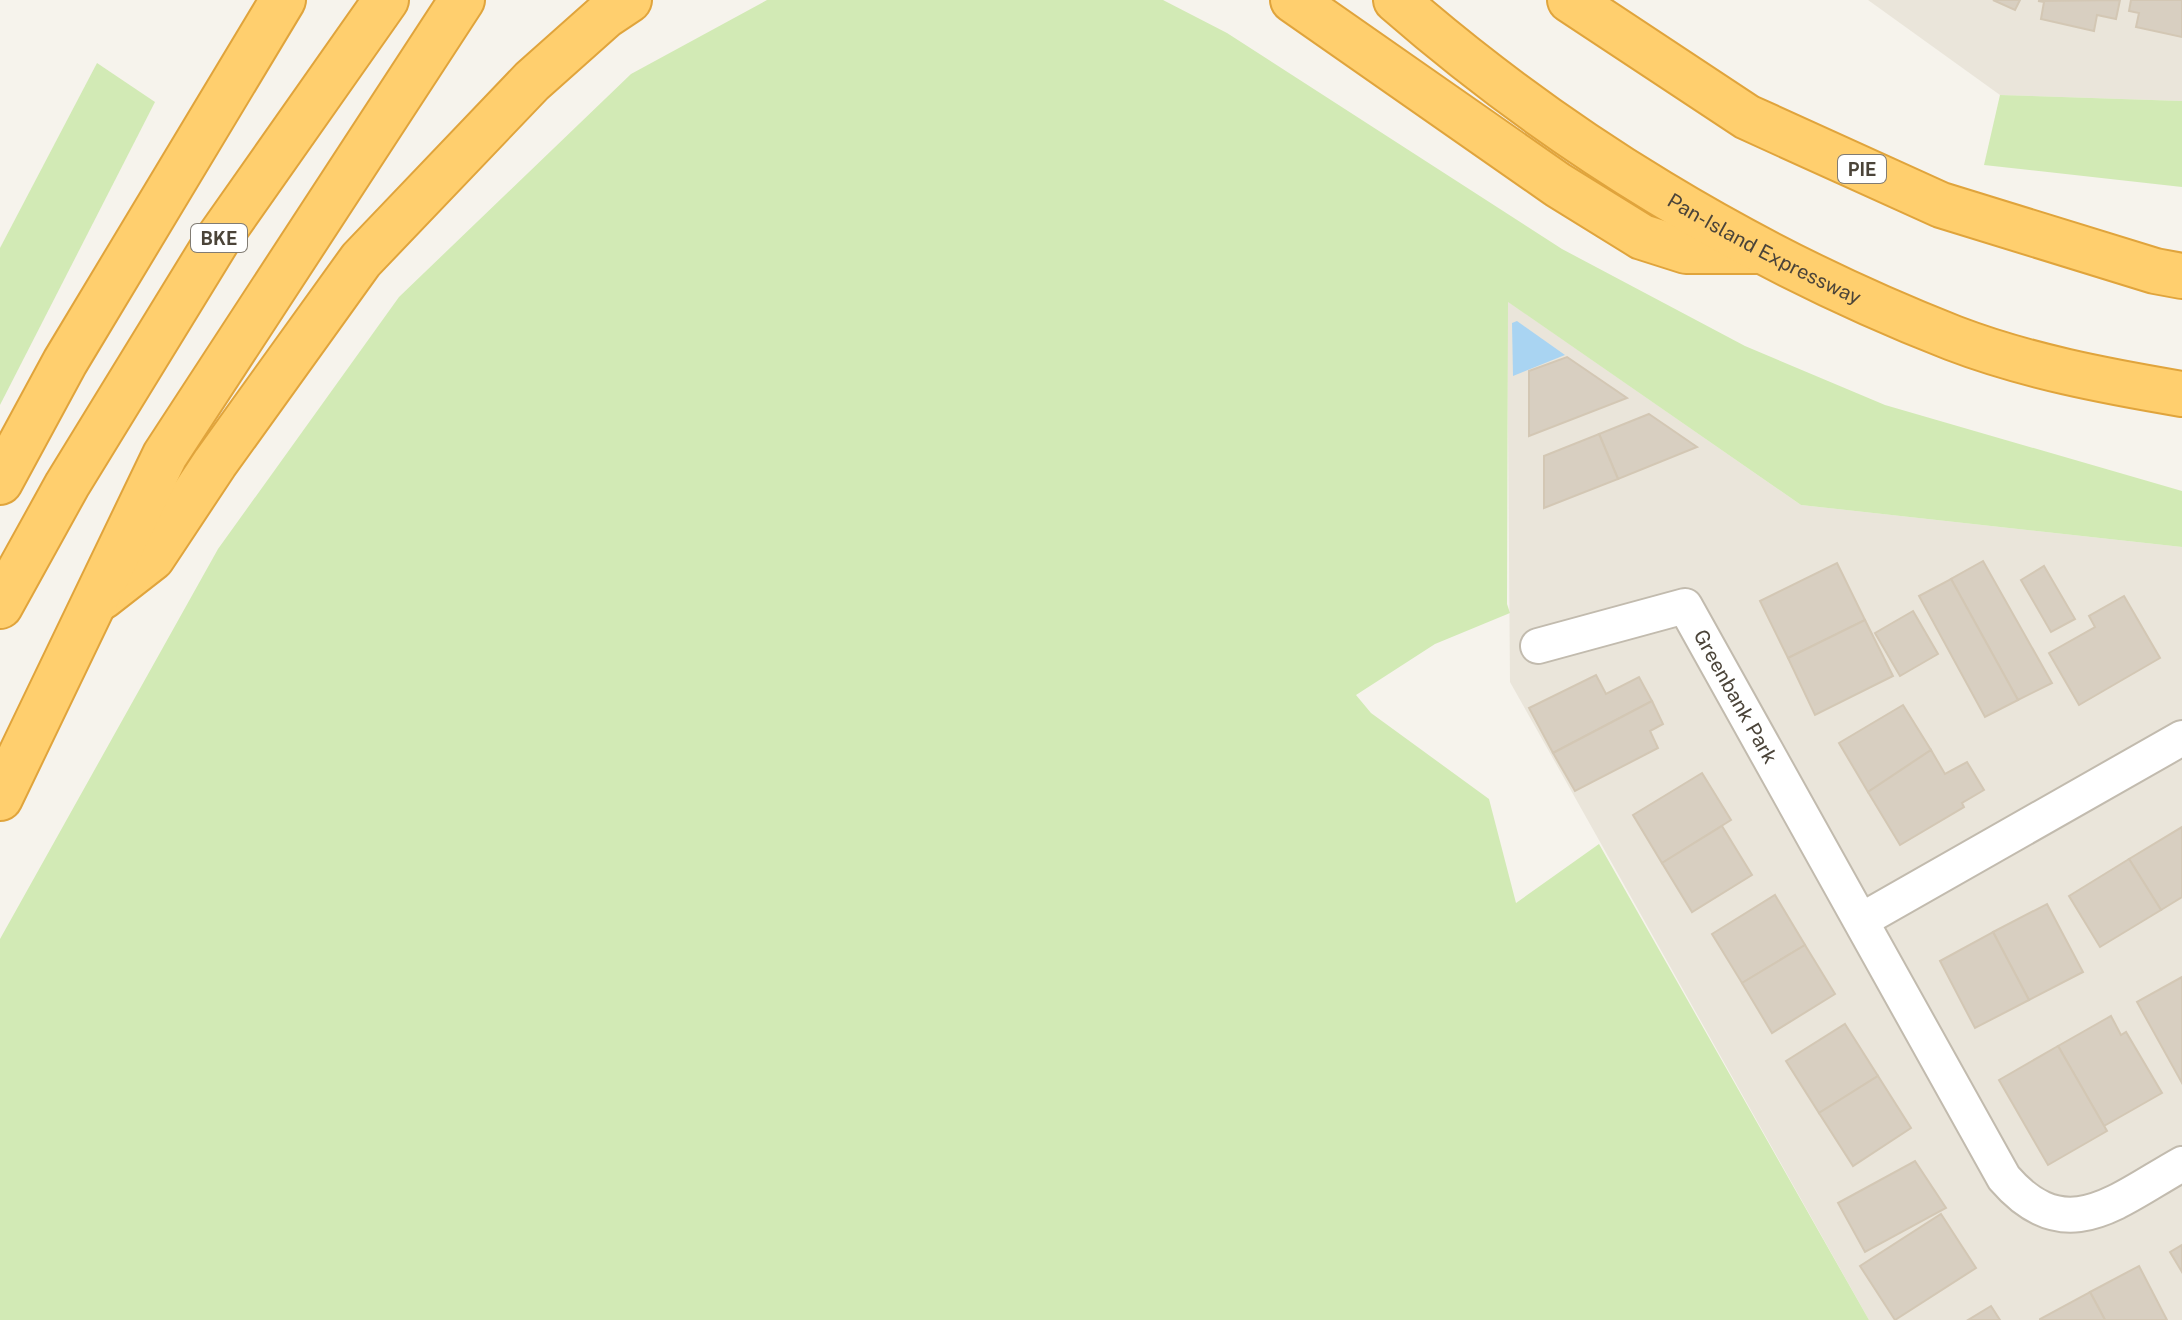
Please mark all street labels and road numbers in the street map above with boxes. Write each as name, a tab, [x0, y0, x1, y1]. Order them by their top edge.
road number: PIE	[1838, 155, 1886, 183]
street label: Pan-Island Expressway	[1663, 188, 1865, 310]
road number: BKE	[191, 224, 247, 252]
street label: Greenbank Park	[1689, 625, 1782, 768]

